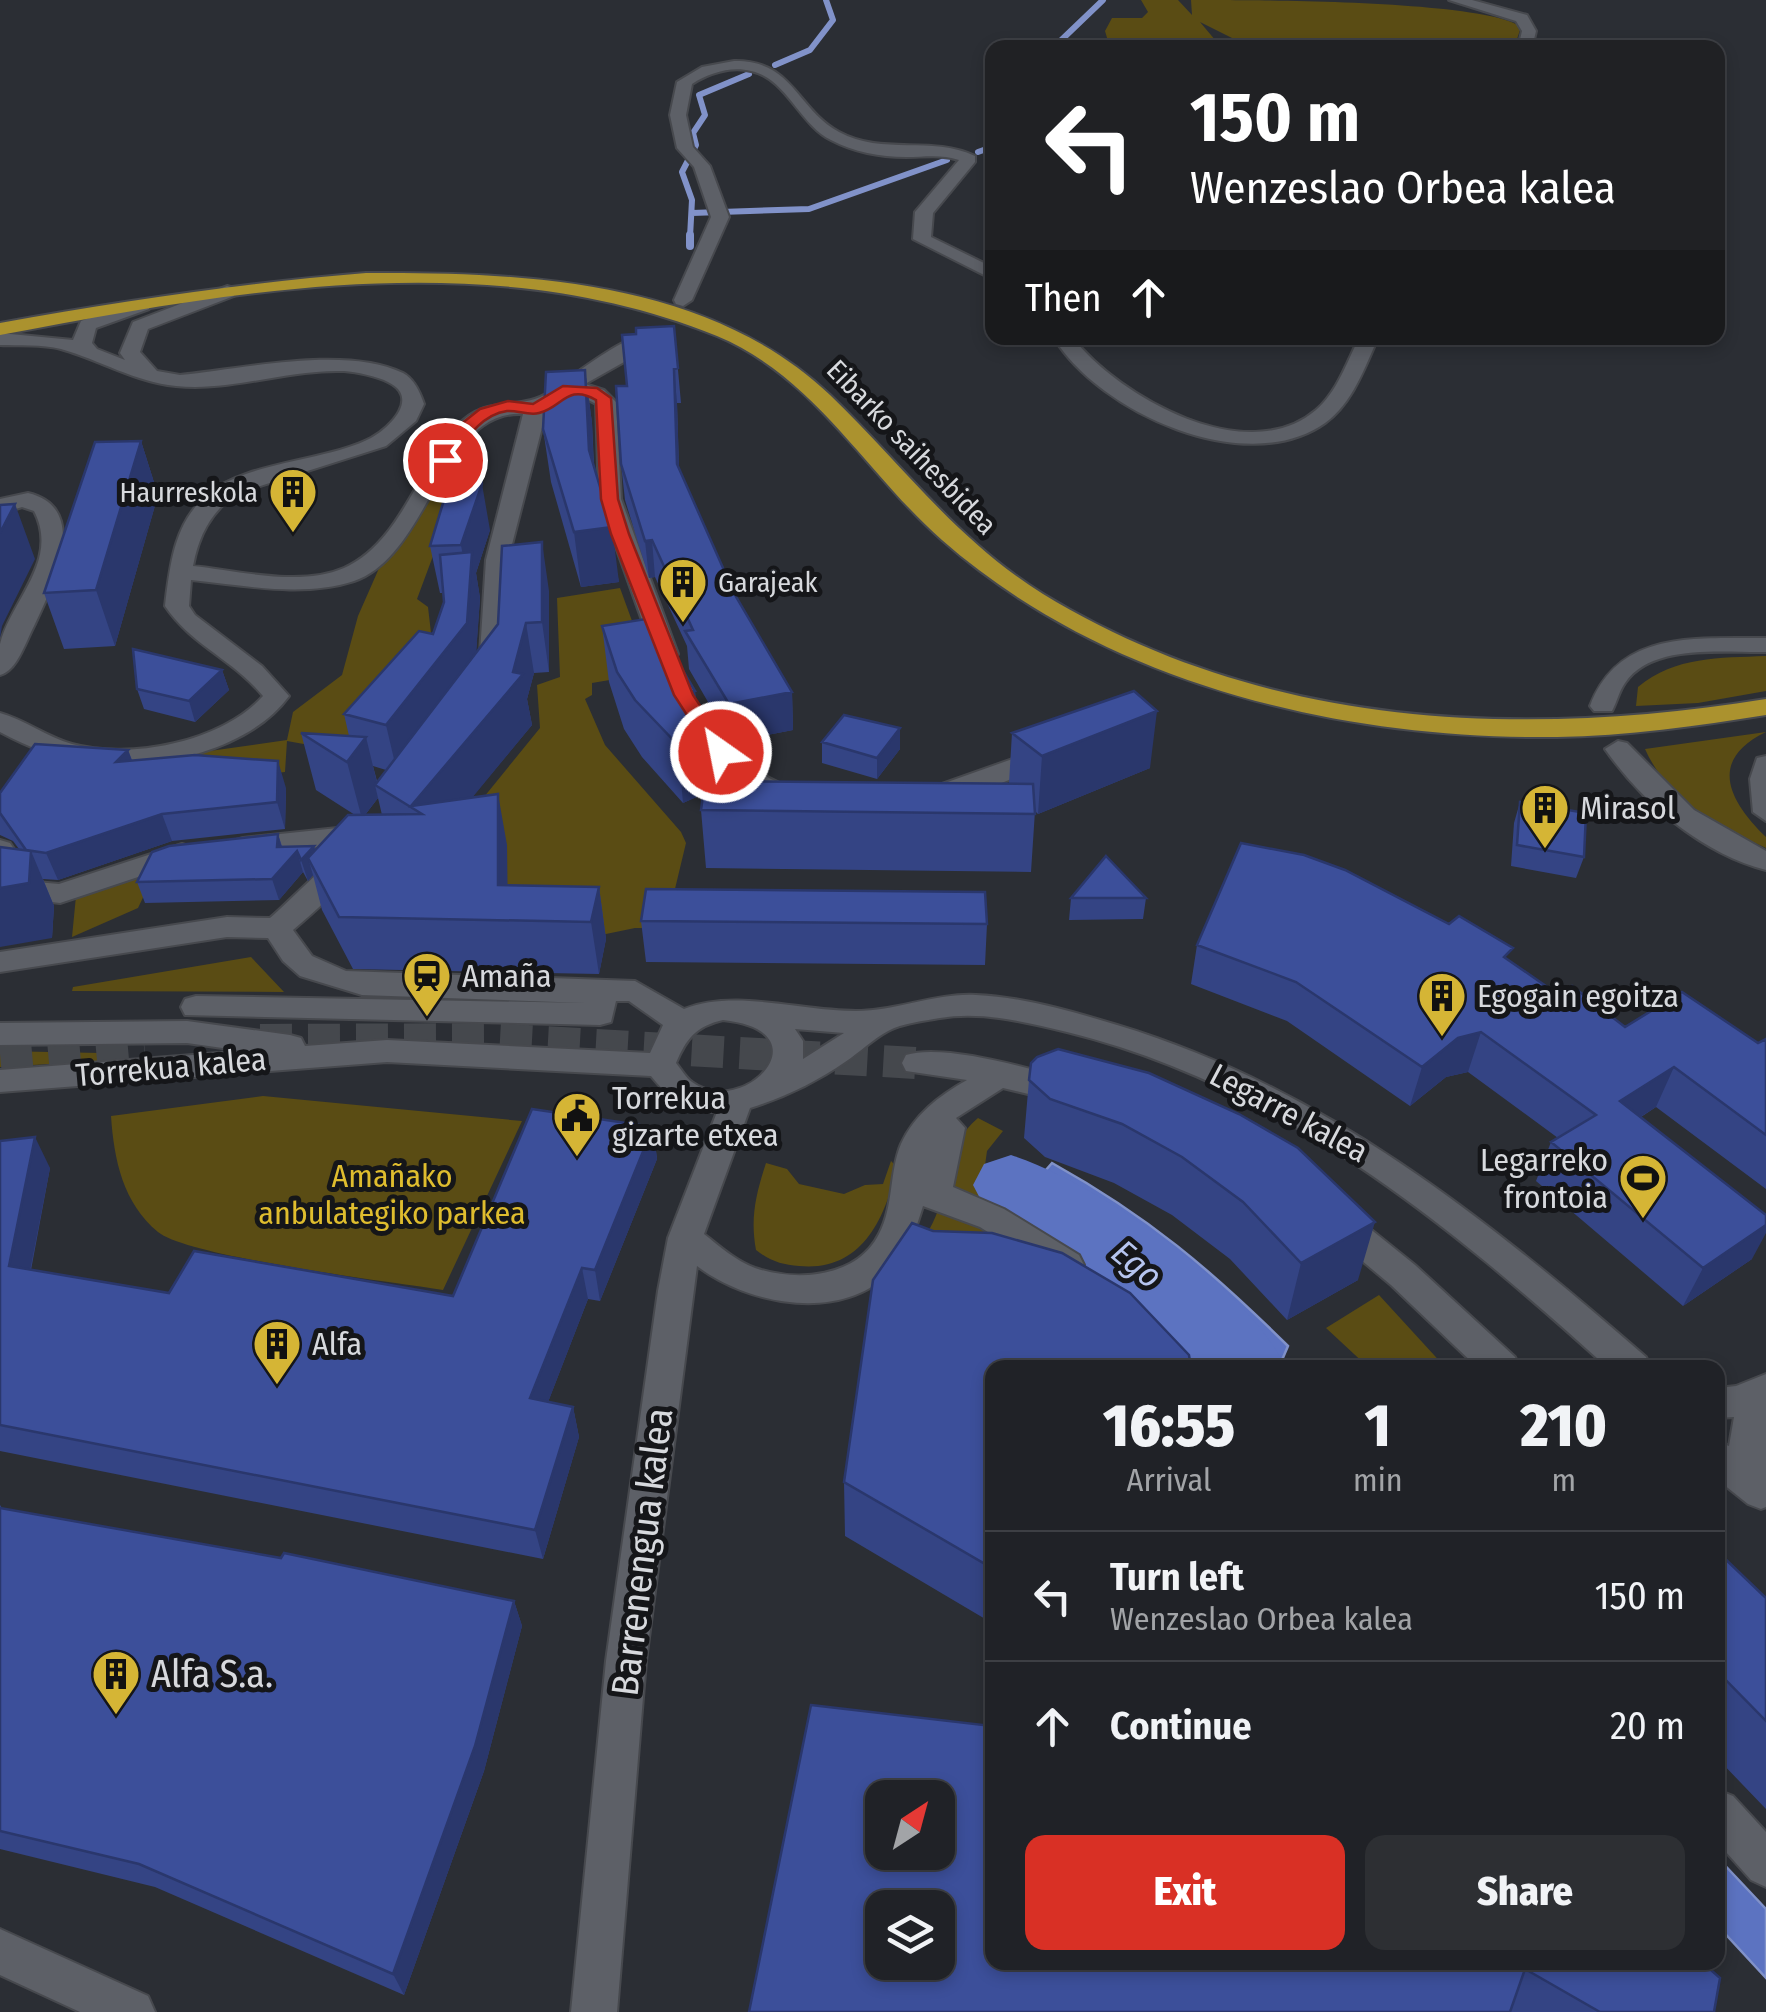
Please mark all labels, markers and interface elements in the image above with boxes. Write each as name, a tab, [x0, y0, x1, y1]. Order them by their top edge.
text: 150 m	[1190, 76, 1360, 160]
icon: left	[1025, 80, 1155, 210]
text: Wenzeslao Orbea kalea	[1190, 161, 1616, 215]
icon: ahead	[1121, 270, 1176, 325]
text: Then	[1025, 275, 1101, 321]
street label: Eibarko saihesbidea	[820, 353, 1003, 541]
pin	[403, 418, 488, 503]
icon: arrive	[418, 433, 473, 488]
building icon: Haurreskola	[267, 466, 319, 534]
place label: Haurreskola	[120, 476, 258, 509]
building icon: Garajeak	[657, 556, 709, 624]
place label: Garajeak	[718, 566, 818, 599]
position arrow	[669, 700, 773, 804]
building icon: Mirasol	[1519, 782, 1571, 850]
place label: Mirasol	[1580, 789, 1675, 827]
station icon: Amaña	[401, 950, 453, 1018]
place label: Amaña	[462, 957, 552, 995]
building icon: Egogain egoitza	[1416, 970, 1468, 1038]
place label: Egogain egoitza	[1477, 977, 1679, 1015]
street label: Torrekua kalea	[74, 1040, 268, 1094]
street label: Legarre kalea	[1204, 1056, 1374, 1170]
place label: Torrekua gizarte etxea	[612, 1079, 779, 1154]
public building icon: Torrekua gizarte etxea	[551, 1090, 603, 1158]
place label: Legarreko frontoia	[1480, 1141, 1608, 1216]
sports icon: Legarreko frontoia	[1617, 1152, 1669, 1220]
park label: Amañako anbulategiko parkea	[258, 1157, 526, 1232]
water label: Ego	[1103, 1231, 1171, 1297]
building icon: Alfa	[251, 1318, 303, 1386]
place label: Alfa	[312, 1325, 362, 1363]
text: 16:55	[1103, 1390, 1235, 1462]
text: 1	[1365, 1390, 1391, 1462]
text: 210	[1521, 1390, 1607, 1462]
street label: Barrenengua kalea	[602, 1405, 682, 1699]
text: Arrival	[1127, 1461, 1211, 1499]
text: min	[1353, 1461, 1403, 1499]
text: m	[1551, 1461, 1576, 1499]
text: Turn left	[1110, 1554, 1244, 1600]
icon: left	[1025, 1569, 1080, 1624]
text: 150 m	[1595, 1573, 1685, 1619]
text: Wenzeslao Orbea kalea	[1110, 1600, 1413, 1638]
building icon: Alfa S.a.	[90, 1648, 142, 1716]
place label: Alfa S.a.	[151, 1651, 273, 1697]
icon: ahead	[1025, 1699, 1080, 1754]
text: Continue	[1110, 1703, 1251, 1749]
text: 20 m	[1610, 1703, 1685, 1749]
north arrow	[865, 1780, 955, 1870]
map controls	[865, 1780, 955, 1980]
button: Exit	[1025, 1835, 1345, 1950]
button: Share	[1365, 1835, 1685, 1950]
button: layers	[865, 1890, 955, 1980]

